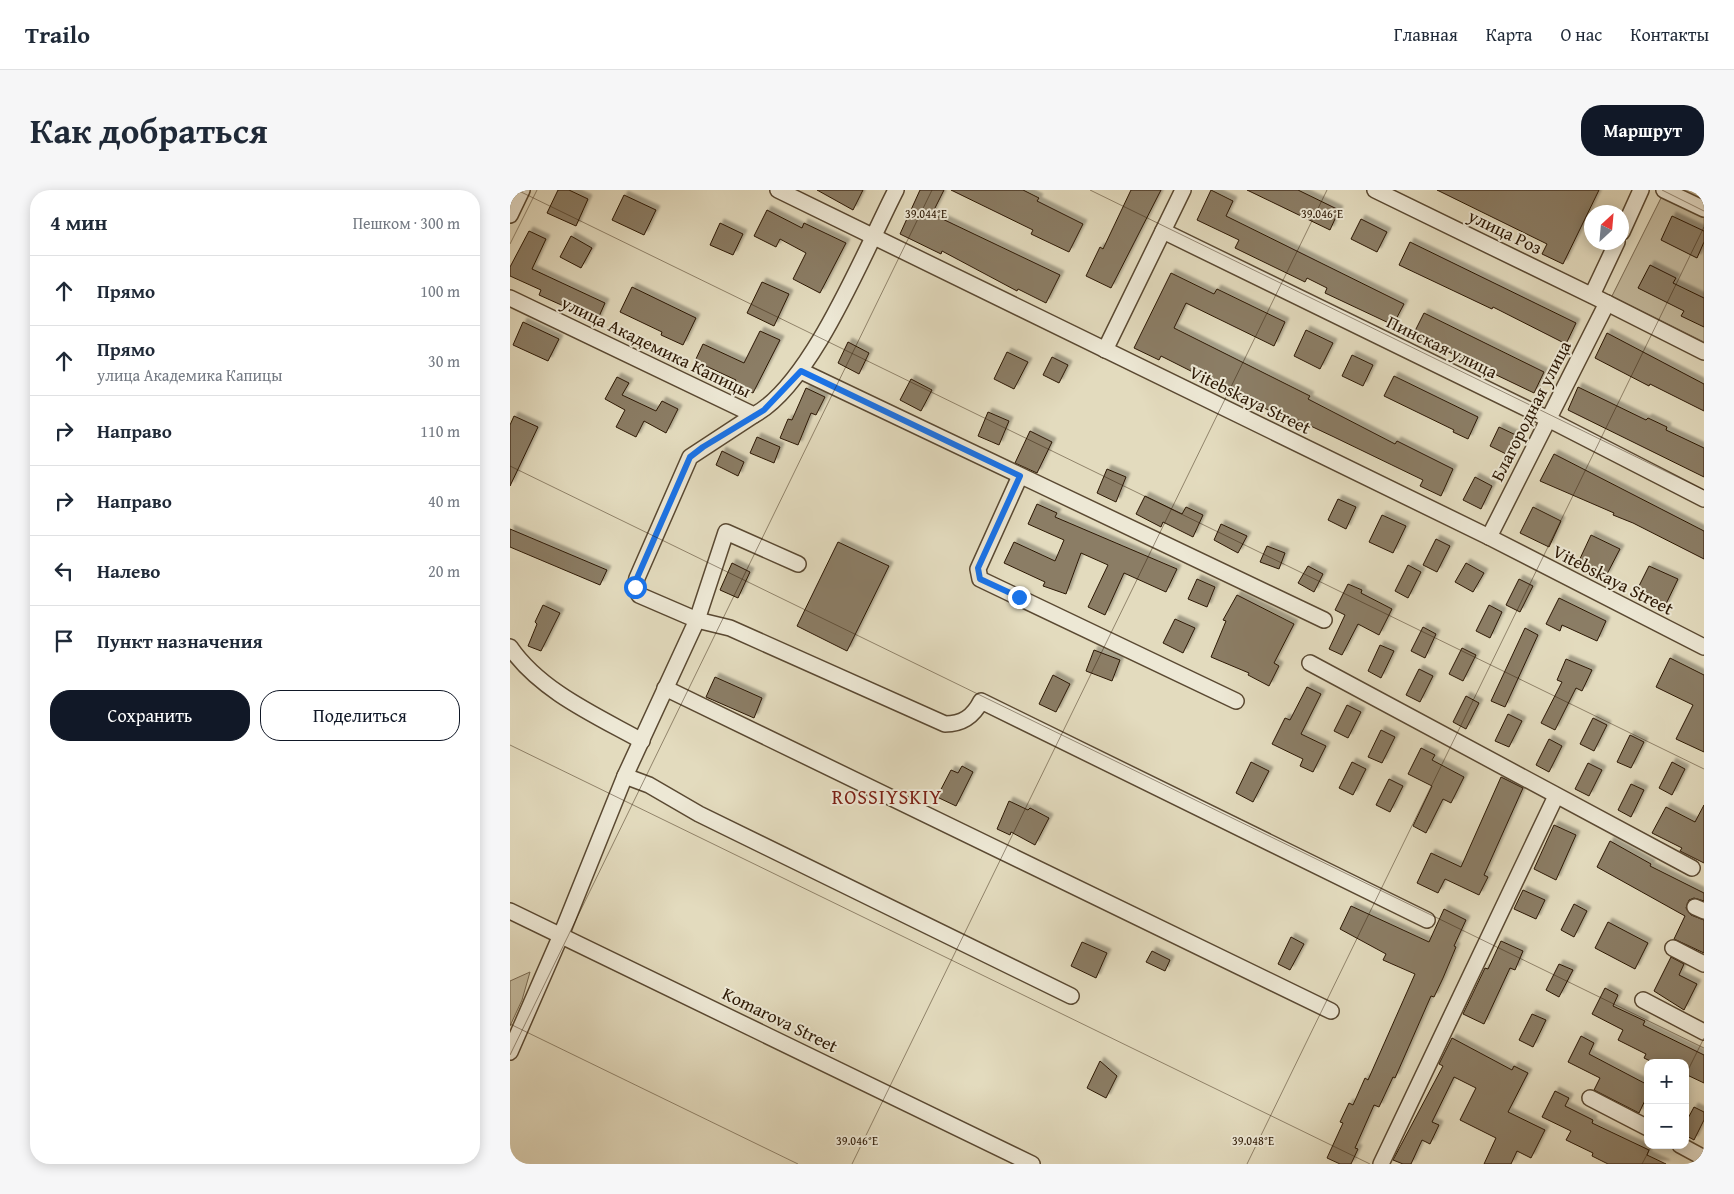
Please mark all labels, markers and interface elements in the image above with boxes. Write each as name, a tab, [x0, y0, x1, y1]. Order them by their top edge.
text: Trailo	[25, 17, 90, 52]
text: Главная	[1394, 21, 1458, 48]
text: Карта	[1486, 21, 1532, 48]
text: О нас	[1560, 21, 1602, 48]
text: Контакты	[1630, 21, 1709, 48]
text: Как добраться	[30, 105, 268, 156]
button: Маршрут	[1581, 105, 1704, 156]
street label: улица Роз	[1463, 202, 1547, 261]
text: 39.044°E	[905, 205, 947, 222]
text: 39.046°E	[1301, 205, 1343, 222]
north arrow	[1584, 205, 1629, 250]
text: 4 мин	[50, 207, 107, 238]
text: Пешком · 300 m	[353, 211, 460, 235]
icon: ahead	[50, 277, 78, 305]
text: Прямо	[97, 277, 155, 305]
text: 100 m	[420, 279, 460, 303]
street label: улица Академика Капицы	[556, 288, 756, 405]
street label: Пинская улица	[1382, 308, 1503, 385]
text: Прямо	[97, 335, 155, 363]
street label: Благородная улица	[1483, 335, 1578, 486]
icon: ahead	[50, 347, 78, 375]
text: 30 m	[428, 349, 460, 373]
street label: Vitebskaya Street	[1185, 358, 1316, 441]
text: улица Академика Капицы	[97, 363, 282, 387]
icon: right	[50, 417, 78, 445]
text: Направо	[97, 417, 172, 445]
text: 110 m	[420, 419, 460, 443]
icon: right	[50, 487, 78, 515]
text: Направо	[97, 487, 172, 515]
text: 40 m	[428, 489, 460, 513]
street label: Vitebskaya Street	[1548, 537, 1679, 622]
icon: left	[50, 557, 78, 585]
text: Налево	[97, 557, 160, 585]
text: 20 m	[428, 559, 460, 583]
route start	[624, 576, 647, 599]
route end	[1008, 586, 1031, 609]
icon: arrive	[50, 627, 78, 655]
text: Пункт назначения	[97, 627, 263, 655]
button: Сохранить	[50, 690, 250, 741]
button: Поделиться	[260, 690, 460, 741]
district label: ROSSIYSKIY	[832, 782, 942, 811]
street label: Komarova Street	[718, 980, 843, 1060]
map controls	[1644, 1059, 1689, 1149]
button: +	[1644, 1059, 1689, 1104]
button: −	[1644, 1104, 1689, 1149]
text: 39.046°E	[836, 1132, 878, 1149]
text: 39.048°E	[1232, 1132, 1274, 1149]

